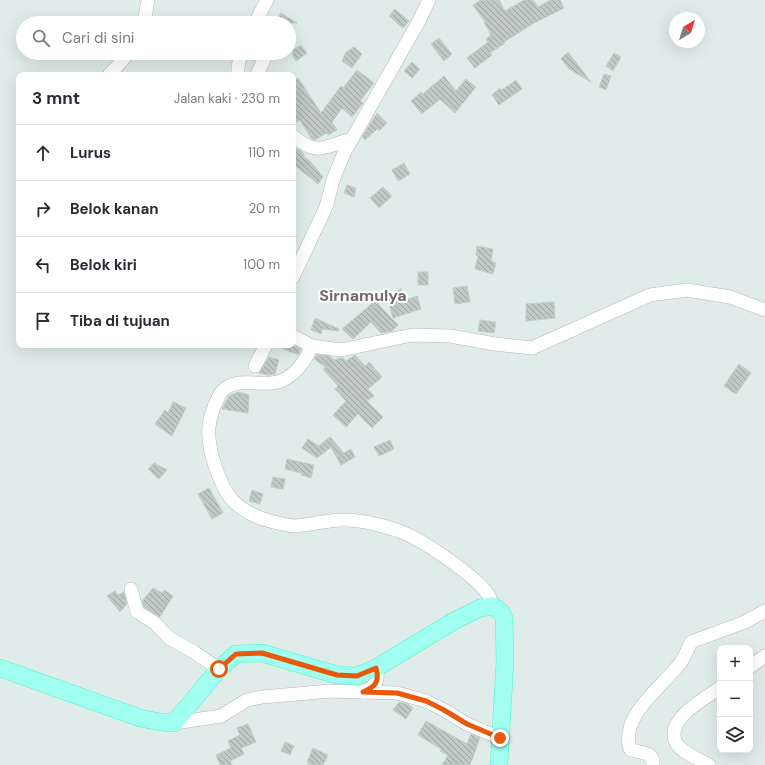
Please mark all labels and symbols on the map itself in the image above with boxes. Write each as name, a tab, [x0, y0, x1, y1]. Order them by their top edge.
north arrow	[669, 12, 705, 48]
district label: Sirnamulya	[319, 285, 407, 306]
route start	[210, 660, 228, 678]
route end	[491, 729, 509, 747]

